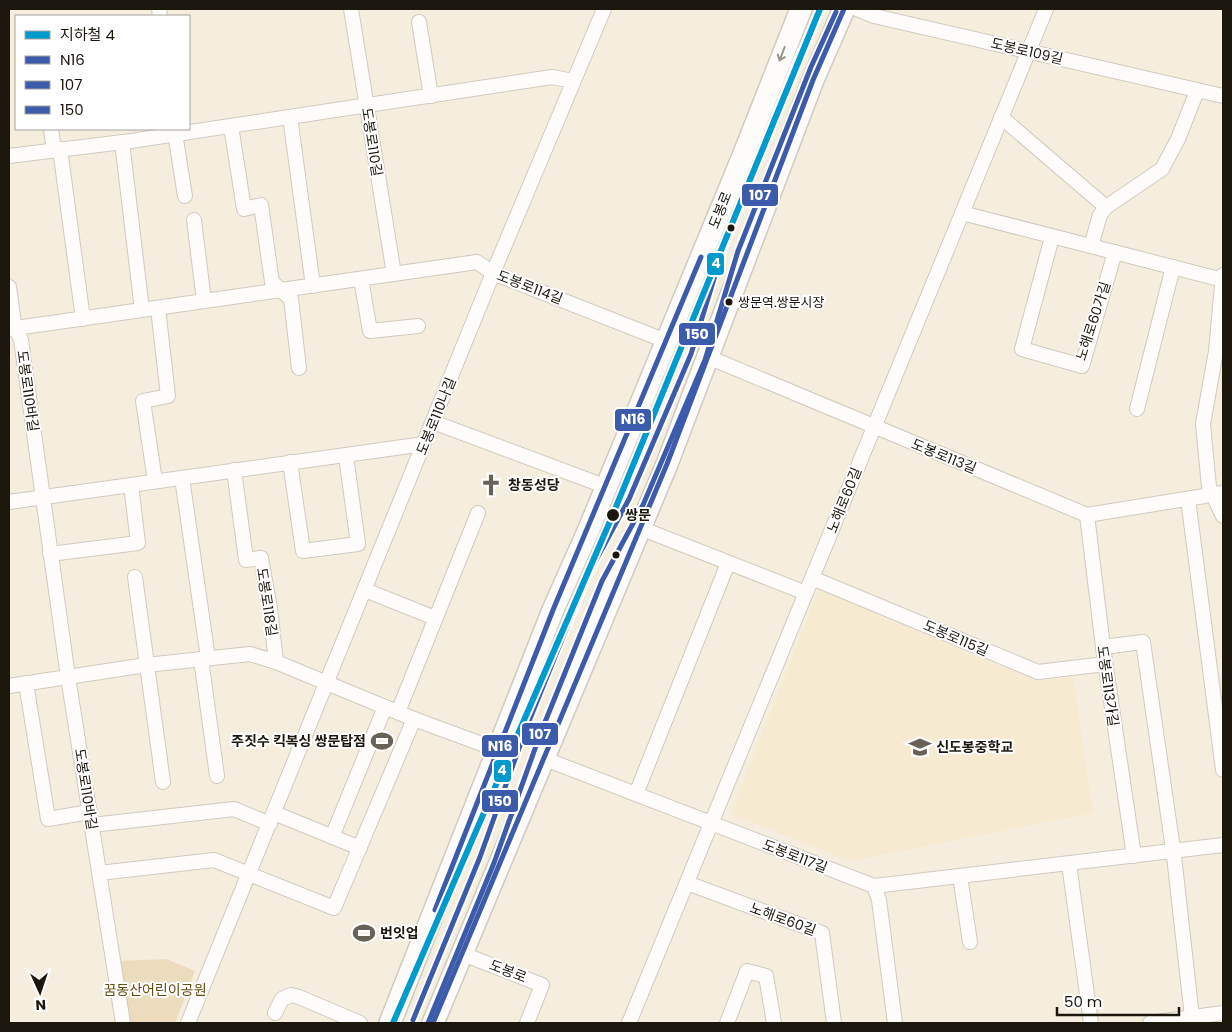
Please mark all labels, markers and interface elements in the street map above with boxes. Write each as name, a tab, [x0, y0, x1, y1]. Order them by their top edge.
legend	[15, 15, 190, 130]
text: 지하철 4	[60, 24, 115, 45]
street label: 도봉로109길	[989, 33, 1065, 69]
one-way arrow	[777, 45, 786, 61]
text: N16	[60, 49, 85, 70]
text: 107	[60, 74, 82, 95]
text: 150	[60, 99, 84, 120]
street label: 도봉로110길	[357, 106, 387, 178]
line badge: 107	[741, 183, 779, 207]
text: 107	[749, 185, 771, 205]
street label: 도봉로	[703, 188, 737, 232]
unlabelled marker	[726, 223, 736, 233]
line badge: 4	[706, 252, 725, 276]
text: 4	[711, 253, 721, 273]
street label: 도봉로114길	[494, 265, 566, 309]
street label: 노해로60가길	[1071, 279, 1115, 363]
place label: 쌍문역.쌍문시장	[738, 293, 824, 312]
marker: 쌍문역.쌍문시장	[724, 297, 734, 307]
line badge: 150	[678, 322, 716, 346]
text: 150	[685, 324, 709, 344]
street label: 도봉로110바길	[12, 349, 44, 433]
street label: 도봉로110나길	[411, 374, 461, 458]
line badge: N16	[614, 408, 652, 432]
text: N16	[621, 409, 645, 429]
street label: 도봉로113길	[908, 434, 980, 478]
street label: 노해로60길	[822, 464, 866, 536]
church icon: 창동성당	[478, 472, 504, 498]
place label: 창동성당	[508, 475, 560, 495]
place label: 쌍문	[625, 505, 651, 525]
marker: 쌍문	[605, 507, 621, 523]
unlabelled marker	[611, 550, 621, 560]
street label: 도봉로118길	[252, 566, 282, 638]
street label: 도봉로115길	[920, 615, 992, 661]
street label: 도봉로113가길	[1092, 644, 1124, 728]
line badge: 107	[521, 722, 559, 746]
text: 107	[529, 724, 551, 744]
sports icon: 주짓수 킥복싱 쌍문탑점	[369, 728, 395, 754]
place label: 주짓수 킥복싱 쌍문탑점	[231, 731, 366, 751]
line badge: N16	[481, 734, 519, 758]
school or university icon: 신도봉중학교	[907, 734, 933, 760]
text: N16	[488, 736, 512, 756]
place label: 신도봉중학교	[936, 737, 1013, 757]
street label: 도봉로110바길	[70, 747, 102, 831]
line badge: 4	[493, 759, 512, 783]
text: 4	[497, 760, 507, 780]
line badge: 150	[481, 789, 519, 813]
text: 150	[488, 791, 512, 811]
street label: 도봉로117길	[760, 834, 830, 878]
street label: 노해로60길	[747, 898, 819, 940]
sports icon: 번잇업	[351, 920, 377, 946]
place label: 번잇업	[380, 923, 419, 943]
street label: 도봉로	[486, 955, 530, 987]
north arrow	[15, 967, 65, 1017]
park label: 꿈동산어린이공원	[103, 980, 207, 1000]
scale bar	[1057, 984, 1180, 1016]
text: 50 m	[1064, 991, 1102, 1012]
text: N	[35, 995, 46, 1015]

